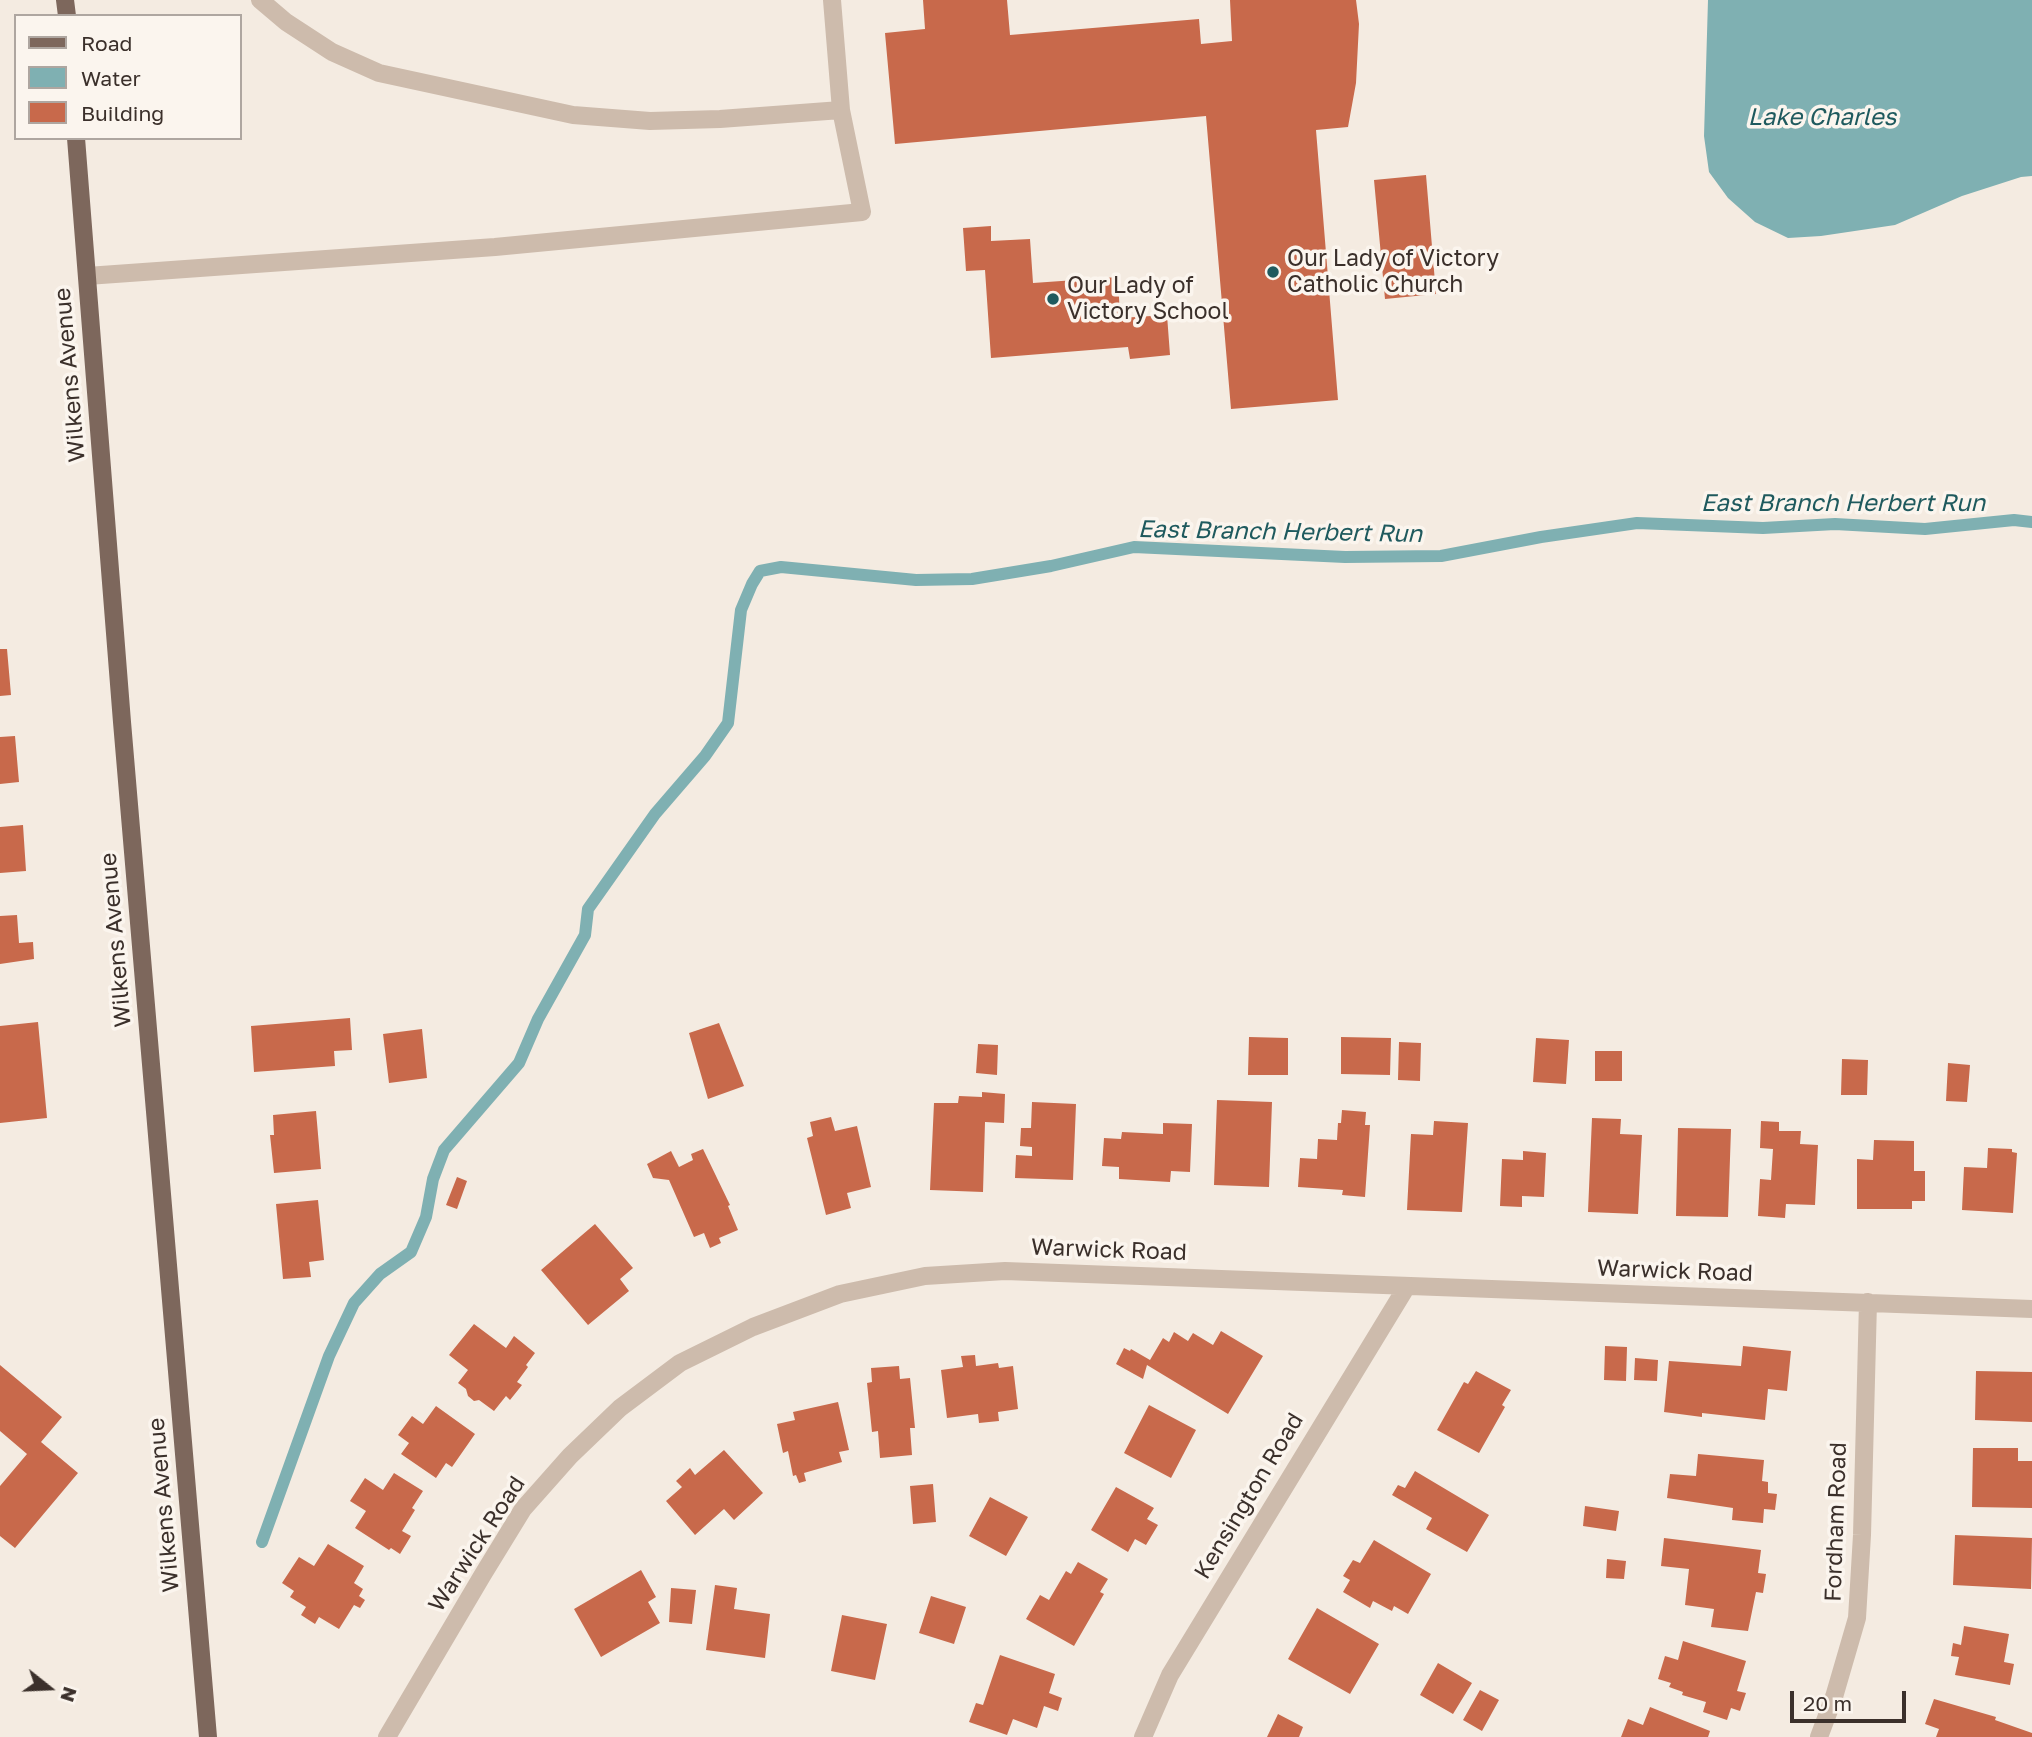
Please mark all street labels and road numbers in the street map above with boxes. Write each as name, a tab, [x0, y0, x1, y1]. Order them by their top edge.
street label: Wilkens Avenue	[49, 287, 91, 463]
street label: Wilkens Avenue	[95, 852, 137, 1028]
street label: Warwick Road	[1031, 1233, 1187, 1267]
street label: Warwick Road	[1597, 1254, 1753, 1288]
street label: Kensington Road	[1189, 1408, 1309, 1584]
street label: Wilkens Avenue	[143, 1417, 185, 1593]
street label: Fordham Road	[1819, 1442, 1853, 1602]
street label: Warwick Road	[423, 1471, 531, 1617]

